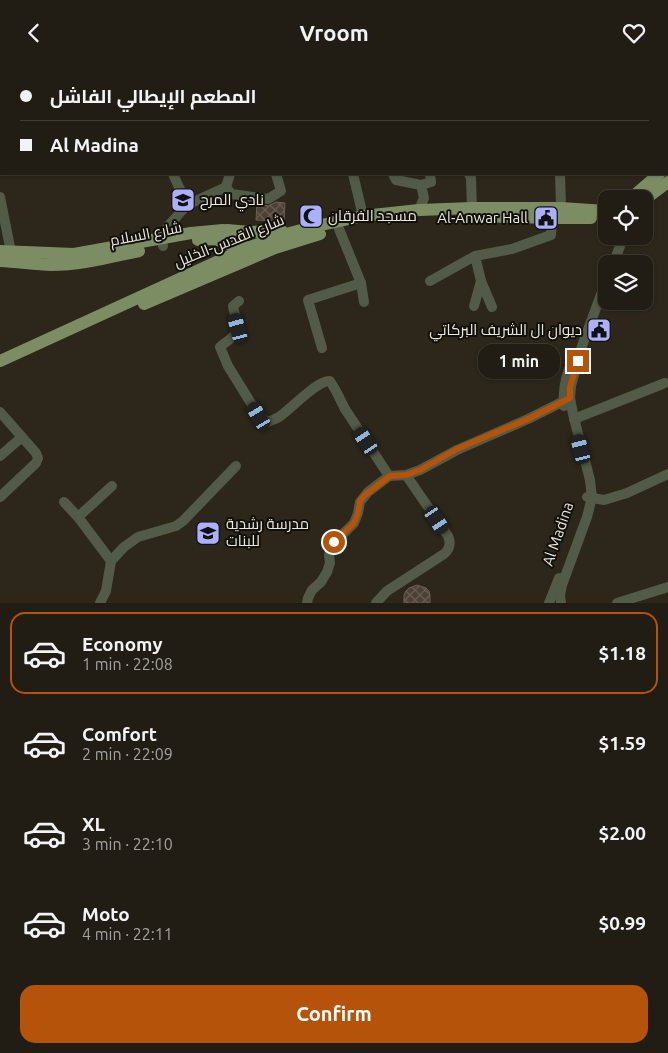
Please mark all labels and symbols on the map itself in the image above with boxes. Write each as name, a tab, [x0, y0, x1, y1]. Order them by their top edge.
school or university icon: نادي المرح	[170, 187, 196, 213]
place label: نادي المرح	[200, 191, 264, 212]
mosque icon: مسجد الفرقان	[298, 203, 324, 229]
public building icon: Al-Anwar Hall	[533, 205, 559, 231]
place label: مسجد الفرقان	[328, 207, 417, 226]
place label: Al-Anwar Hall	[437, 209, 528, 226]
street label: شارع القدس-الخليل	[171, 211, 288, 273]
street label: شارع السلام	[108, 218, 184, 252]
car	[226, 312, 249, 344]
public building icon: ديوان ال الشريف البركاتي	[586, 317, 612, 343]
place label: ديوان ال الشريف البركاتي	[429, 321, 582, 342]
callout: 1 min	[478, 343, 560, 379]
route end	[567, 350, 589, 372]
car	[244, 399, 273, 433]
car	[351, 424, 380, 458]
car	[570, 433, 591, 465]
street label: Al Madina	[539, 500, 576, 568]
car	[422, 503, 451, 537]
place label: مدرسة رشدية للبنات	[226, 515, 309, 549]
school or university icon: مدرسة رشدية للبنات	[195, 520, 221, 546]
route start	[323, 531, 345, 553]

